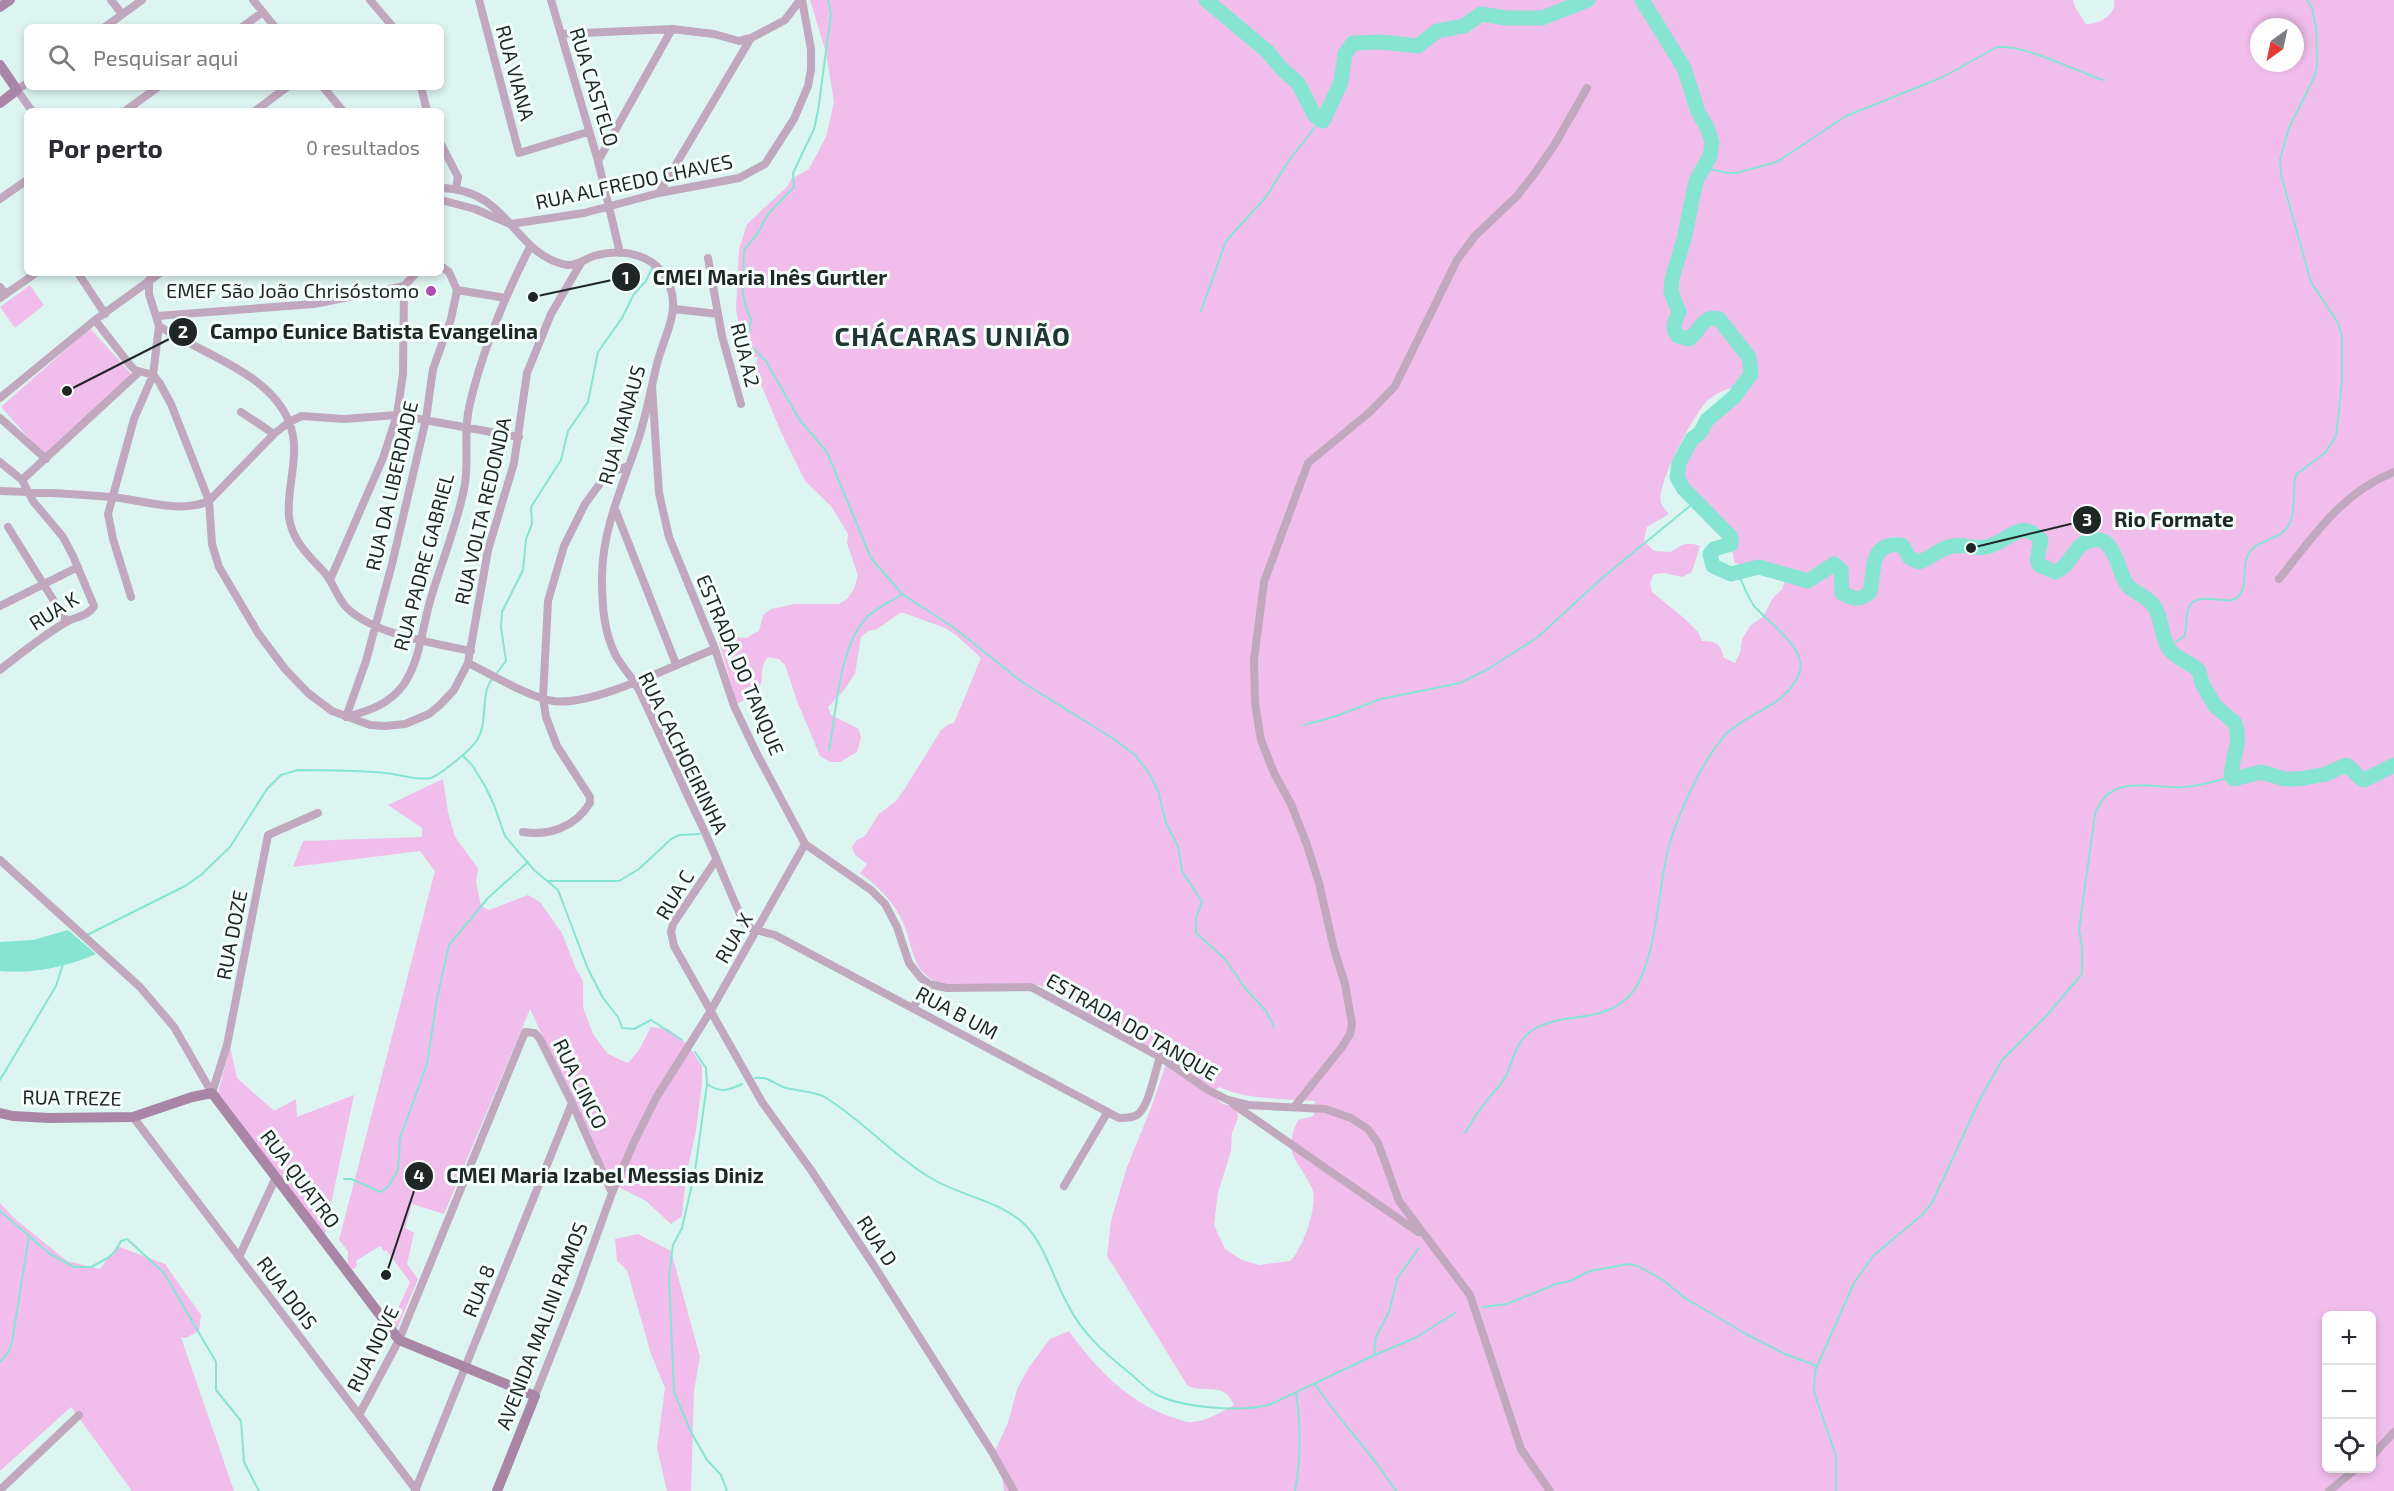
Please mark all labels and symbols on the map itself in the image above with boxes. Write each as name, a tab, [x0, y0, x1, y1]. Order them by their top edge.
north arrow	[2250, 18, 2304, 72]
street label: RUA VIANA	[492, 22, 540, 124]
street label: RUA CASTELO	[565, 24, 624, 149]
street label: RUA ALFREDO CHAVES	[533, 148, 735, 214]
callout: CMEI Maria Inês Gurtler	[611, 258, 899, 297]
text: CMEI Maria Inês Gurtler	[653, 264, 887, 289]
text: 1	[622, 266, 630, 288]
place label: EMEF São João Chrisóstomo	[166, 278, 419, 302]
marker: EMEF São João Chrisóstomo	[424, 284, 438, 298]
callout: Campo Eunice Batista Evangelina	[168, 312, 550, 351]
text: Campo Eunice Batista Evangelina	[210, 318, 538, 343]
text: 2	[178, 320, 188, 342]
street label: RUA A2	[726, 320, 766, 389]
district label: CHÁCARAS UNIÃO	[835, 320, 1071, 351]
street label: RUA MANAUS	[593, 362, 650, 487]
street label: RUA DA LIBERDADE	[360, 399, 422, 573]
street label: RUA VOLTA REDONDA	[449, 414, 515, 607]
street label: RUA PADRE GABRIEL	[388, 470, 458, 653]
callout: Rio Formate	[2072, 500, 2246, 539]
text: Rio Formate	[2114, 506, 2234, 531]
text: 3	[2082, 508, 2092, 530]
street label: ESTRADA DO TANQUE	[692, 571, 790, 759]
street label: RUA K	[24, 586, 83, 635]
street label: RUA CACHOEIRINHA	[634, 667, 734, 838]
street label: RUA C	[650, 865, 698, 924]
street label: RUA DOZE	[211, 888, 251, 982]
street label: RUA X	[709, 908, 757, 967]
street label: ESTRADA DO TANQUE	[1043, 967, 1222, 1085]
street label: RUA B UM	[912, 980, 1003, 1044]
street label: RUA CINCO	[549, 1035, 613, 1133]
street label: RUA TREZE	[22, 1084, 122, 1110]
street label: RUA QUATRO	[256, 1124, 346, 1232]
callout: CMEI Maria Izabel Messias Diniz	[404, 1156, 776, 1195]
text: CMEI Maria Izabel Messias Diniz	[446, 1162, 764, 1187]
text: 4	[413, 1164, 425, 1186]
street label: RUA D	[853, 1211, 903, 1270]
street label: AVENIDA MALINI RAMOS	[490, 1218, 592, 1433]
street label: RUA DOIS	[253, 1251, 323, 1334]
street label: RUA 8	[457, 1261, 499, 1320]
street label: RUA NOVE	[341, 1302, 403, 1396]

